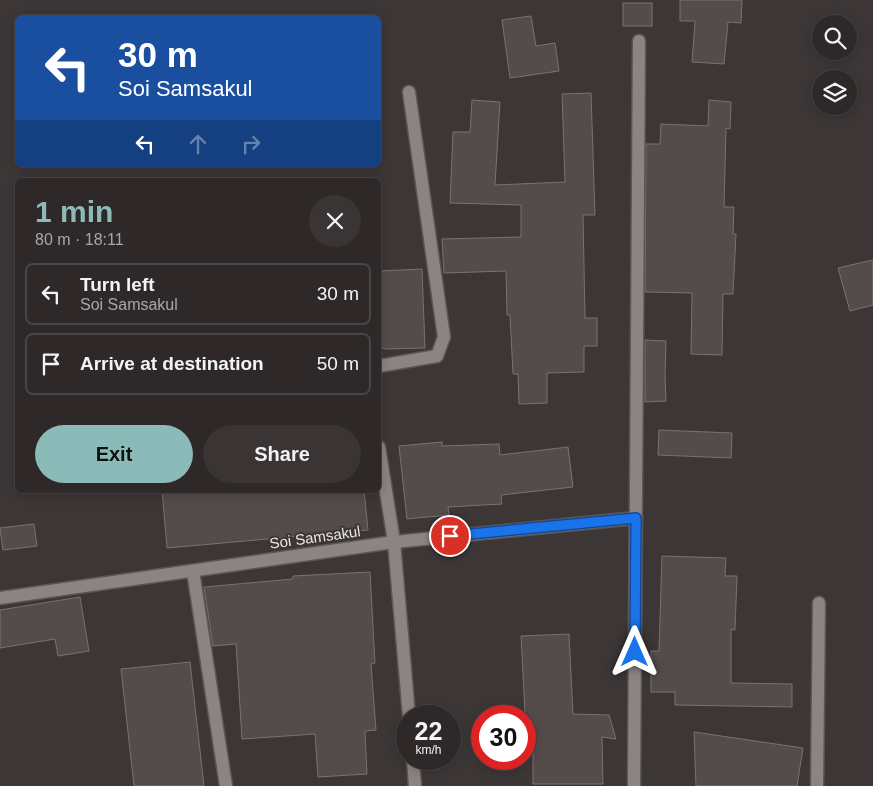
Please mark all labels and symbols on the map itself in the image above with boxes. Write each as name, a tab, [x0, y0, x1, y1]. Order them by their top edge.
pin	[429, 515, 471, 557]
street label: Soi Samsakul	[268, 522, 362, 552]
position arrow	[608, 625, 660, 677]
speed limit sign: 30	[471, 705, 536, 770]

